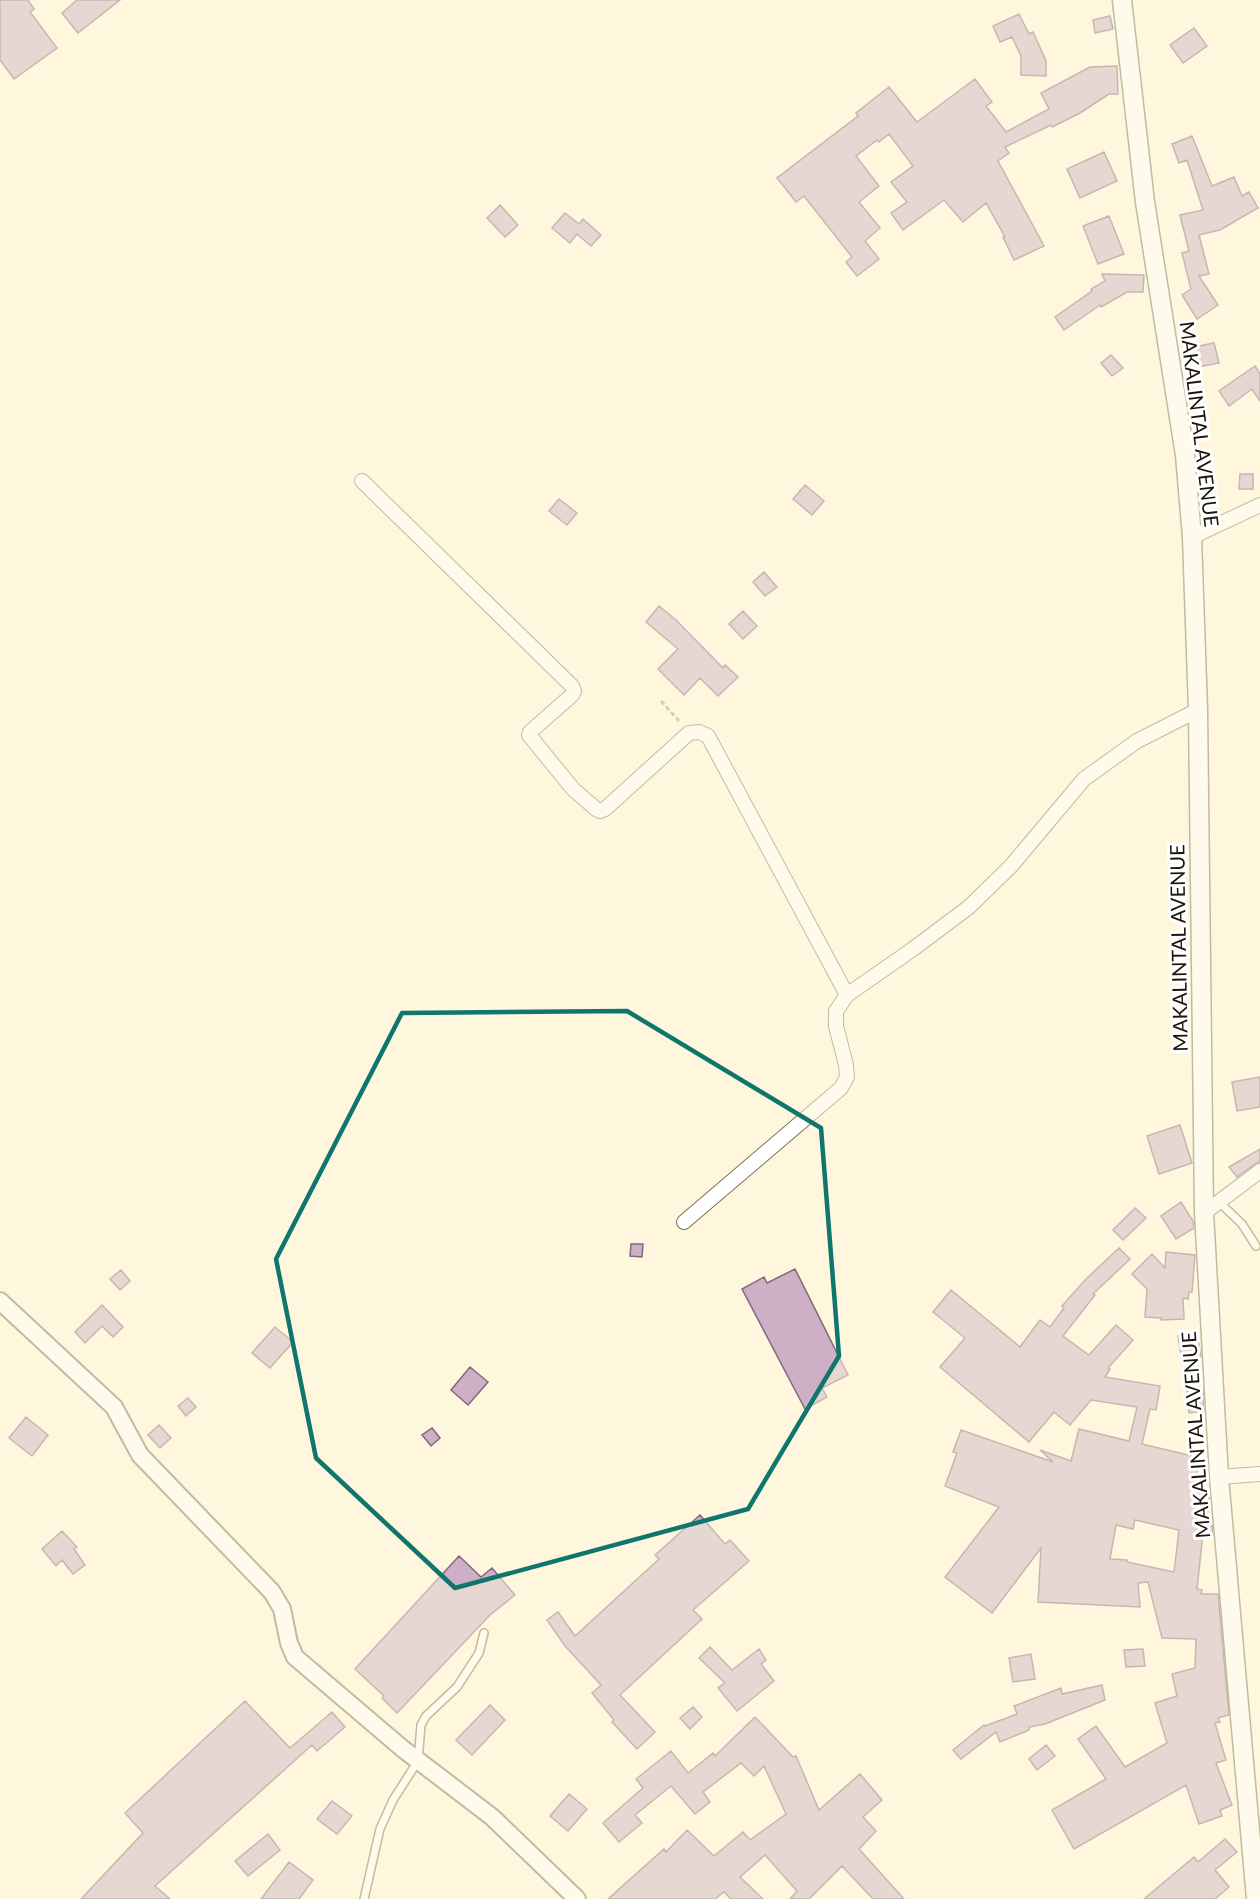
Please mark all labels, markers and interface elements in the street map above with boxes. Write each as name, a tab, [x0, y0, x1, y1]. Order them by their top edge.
street label: MAKALINTAL AVENUE	[1175, 320, 1225, 528]
street label: MAKALINTAL AVENUE	[1164, 844, 1192, 1052]
street label: MAKALINTAL AVENUE	[1176, 1331, 1214, 1539]

